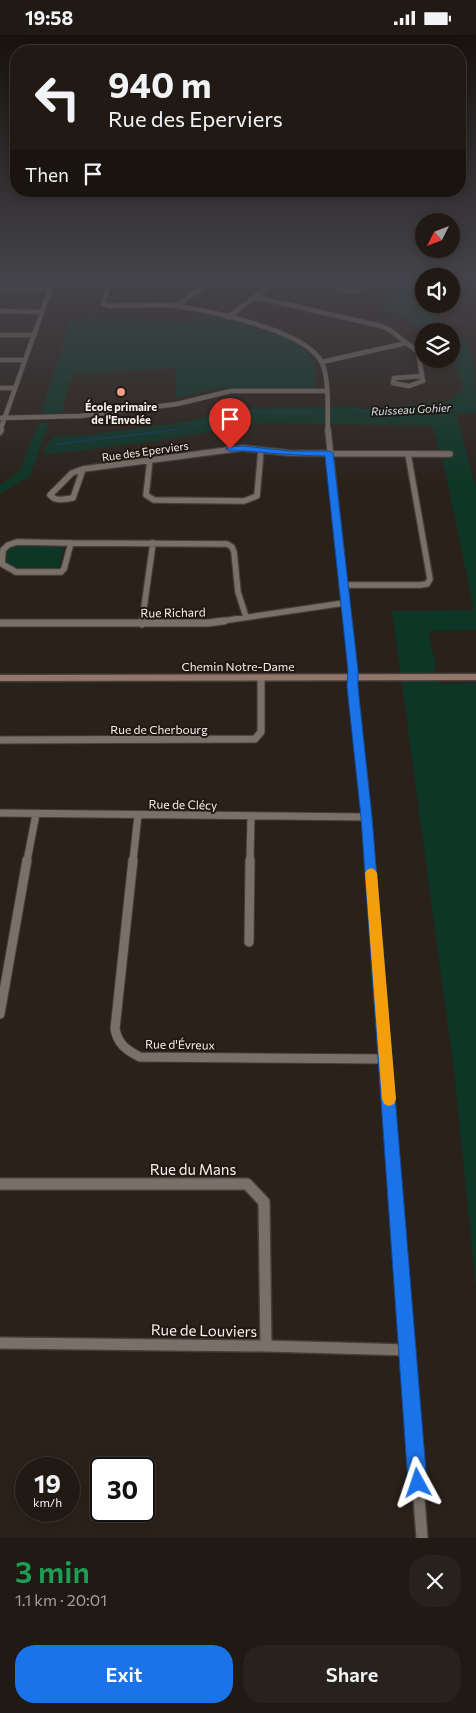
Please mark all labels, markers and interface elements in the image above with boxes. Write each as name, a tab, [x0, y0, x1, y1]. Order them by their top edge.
text: 19:58	[25, 6, 73, 29]
text: 940 m	[108, 62, 212, 105]
icon: left	[25, 65, 90, 130]
text: Rue des Eperviers	[108, 105, 283, 132]
icon: arrive	[79, 160, 107, 188]
text: Then	[25, 163, 69, 186]
north arrow	[415, 213, 460, 257]
map controls	[415, 213, 460, 368]
button: sound	[415, 268, 460, 313]
button: layers	[415, 323, 460, 368]
marker: École primaire de l'Envolée	[115, 386, 127, 398]
pin	[209, 398, 251, 449]
place label: École primaire de l'Envolée	[85, 399, 157, 426]
water label: Ruisseau Gohier	[371, 400, 452, 418]
icon: arrive	[216, 405, 244, 433]
street label: Rue des Eperviers	[101, 438, 189, 464]
street label: Rue Richard	[140, 604, 206, 620]
street label: Chemin Notre-Dame	[181, 659, 295, 673]
street label: Rue de Cherbourg	[110, 722, 208, 736]
street label: Rue de Clécy	[149, 796, 217, 812]
street label: Rue d'Évreux	[145, 1036, 216, 1052]
street label: Rue du Mans	[150, 1160, 236, 1178]
street label: Rue de Louviers	[151, 1320, 258, 1340]
position arrow	[391, 1456, 443, 1508]
speed limit sign: 30	[90, 1457, 155, 1522]
text: 19	[34, 1468, 61, 1498]
text: km/h	[33, 1495, 62, 1509]
text: 3 min	[15, 1552, 90, 1589]
button: close	[409, 1555, 461, 1607]
text: 1.1 km · 20:01	[15, 1590, 107, 1609]
button: Exit	[15, 1645, 233, 1703]
button: Share	[243, 1645, 461, 1703]

